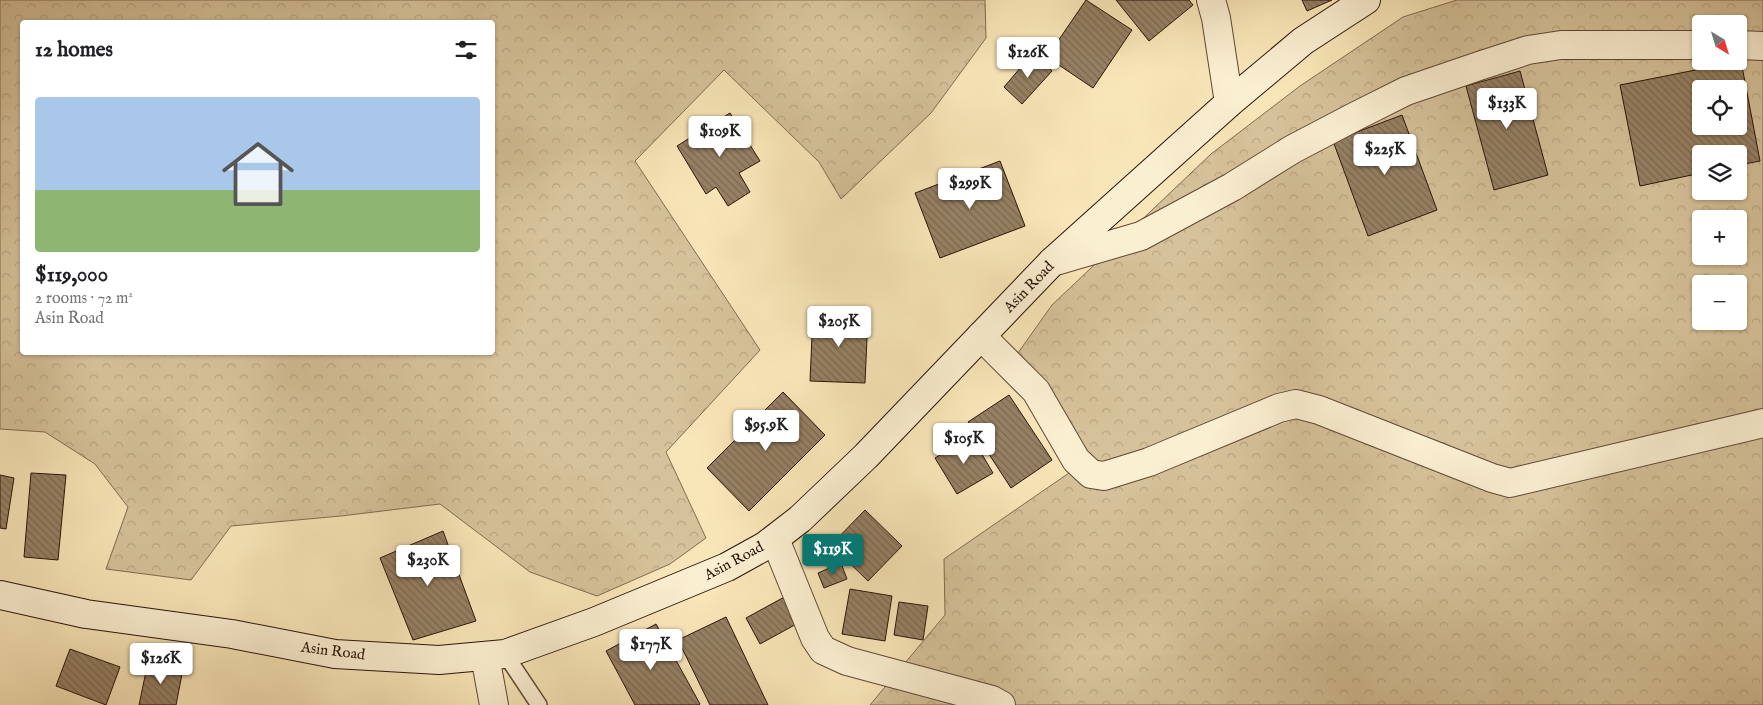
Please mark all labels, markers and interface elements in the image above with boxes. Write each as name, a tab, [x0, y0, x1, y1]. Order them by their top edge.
north arrow	[1692, 15, 1748, 70]
map controls	[1692, 15, 1747, 330]
icon: filters	[452, 36, 480, 64]
pin: $126K	[993, 36, 1063, 79]
text: 12 homes	[35, 37, 113, 64]
text: $126K	[1008, 43, 1048, 63]
button: locate	[1692, 80, 1747, 135]
pin: $133K	[1472, 88, 1542, 130]
text: $133K	[1488, 94, 1526, 114]
pin: $109K	[685, 116, 755, 158]
text: $109K	[699, 122, 741, 142]
icon: home	[213, 129, 303, 219]
pin: $225K	[1350, 134, 1420, 176]
text: $225K	[1364, 140, 1406, 160]
button: layers	[1692, 145, 1747, 200]
pin: $299K	[935, 168, 1005, 210]
text: $299K	[949, 174, 991, 194]
button: +	[1692, 210, 1747, 265]
street label: Asin Road	[999, 256, 1059, 318]
text: $119,000	[35, 262, 108, 289]
button: −	[1692, 275, 1747, 330]
text: 2 rooms · 72 m²	[35, 289, 133, 309]
pin: $205K	[804, 306, 874, 348]
text: Asin Road	[35, 309, 104, 329]
text: $205K	[818, 312, 860, 332]
pin: $95.9K	[725, 410, 807, 452]
text: $95.9K	[744, 416, 788, 436]
pin: $105K	[929, 422, 999, 465]
text: $105K	[944, 429, 984, 449]
pin: $119K	[798, 534, 868, 576]
street label: Asin Road	[700, 537, 768, 585]
text: $119K	[813, 540, 853, 560]
pin: $230K	[393, 544, 463, 587]
text: $230K	[407, 551, 449, 571]
pin: $177K	[616, 628, 686, 671]
text: $177K	[630, 635, 672, 655]
street label: Asin Road	[299, 638, 367, 664]
pin: $126K	[126, 642, 196, 685]
text: $126K	[141, 649, 181, 669]

